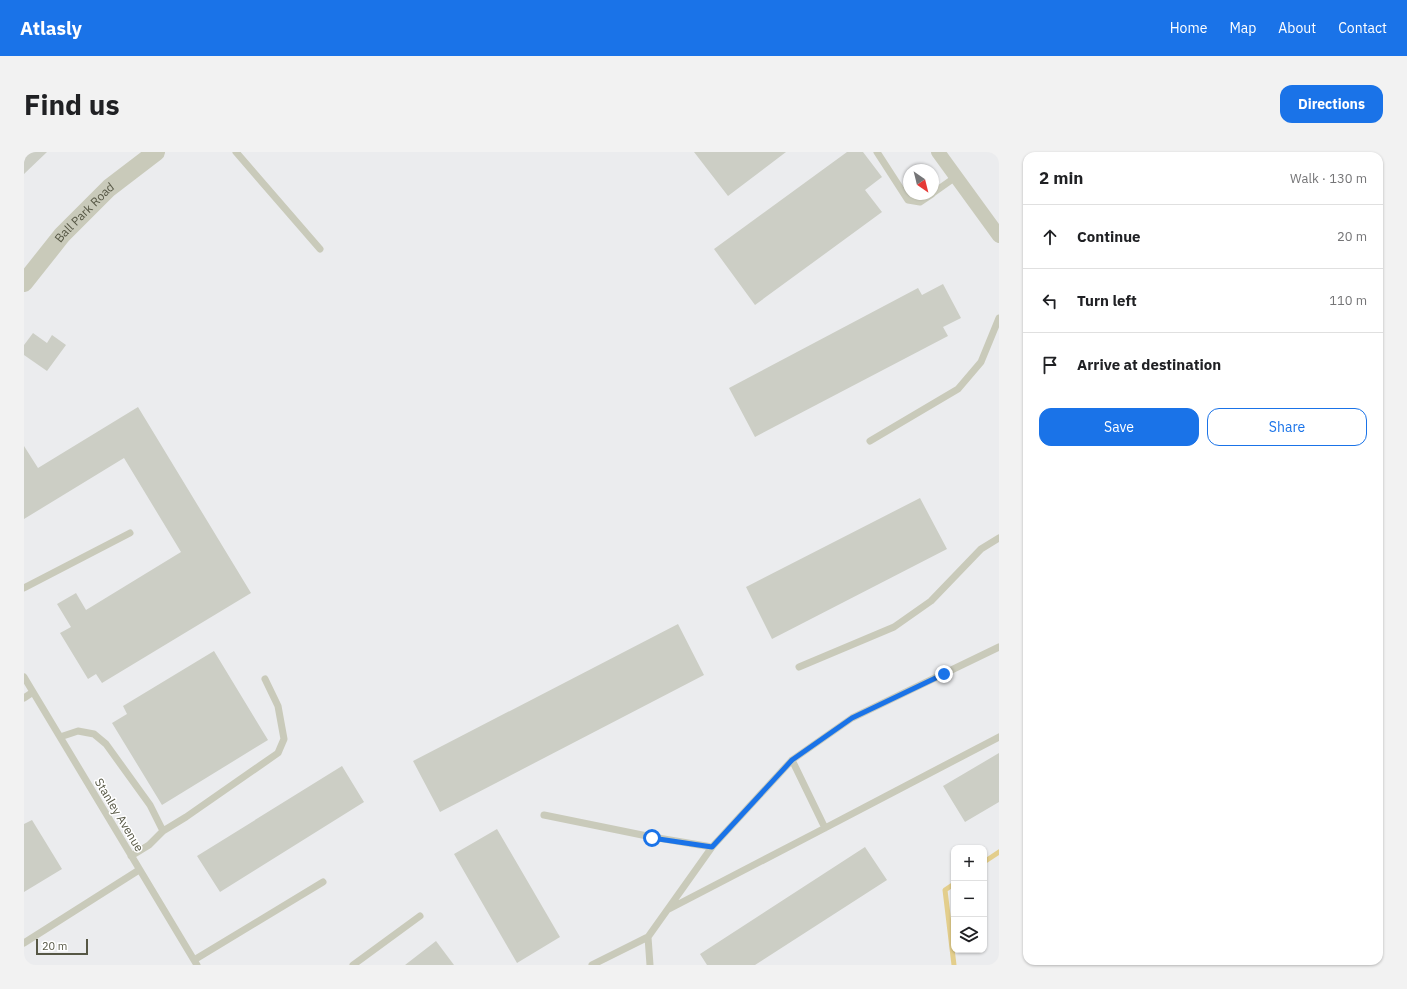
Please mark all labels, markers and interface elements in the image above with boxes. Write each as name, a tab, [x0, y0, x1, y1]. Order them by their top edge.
text: Atlasly	[20, 16, 82, 40]
text: Home	[1170, 19, 1207, 37]
text: Map	[1229, 19, 1256, 37]
text: About	[1278, 19, 1316, 37]
text: Contact	[1338, 19, 1387, 37]
button: Directions	[1280, 85, 1383, 123]
text: Find us	[24, 86, 120, 123]
north arrow	[903, 164, 939, 200]
text: 2 min	[1039, 167, 1083, 189]
text: Walk · 130 m	[1290, 170, 1367, 187]
street label: Ball Park Road	[51, 179, 117, 245]
icon: ahead	[1039, 226, 1061, 248]
text: Continue	[1077, 227, 1141, 246]
text: 20 m	[1337, 228, 1367, 245]
icon: left	[1039, 290, 1061, 312]
text: Turn left	[1077, 291, 1137, 310]
text: 110 m	[1329, 292, 1367, 309]
icon: arrive	[1039, 354, 1061, 376]
text: Arrive at destination	[1077, 355, 1221, 374]
button: Save	[1039, 408, 1199, 446]
button: Share	[1207, 408, 1367, 446]
route end	[935, 665, 953, 683]
street label: Stanley Avenue	[92, 775, 147, 855]
route start	[643, 829, 661, 847]
map controls	[951, 845, 987, 953]
button: +	[951, 845, 987, 881]
button: −	[951, 881, 987, 917]
button: layers	[951, 917, 987, 953]
scale bar	[36, 937, 88, 956]
text: 20 m	[42, 939, 67, 953]

